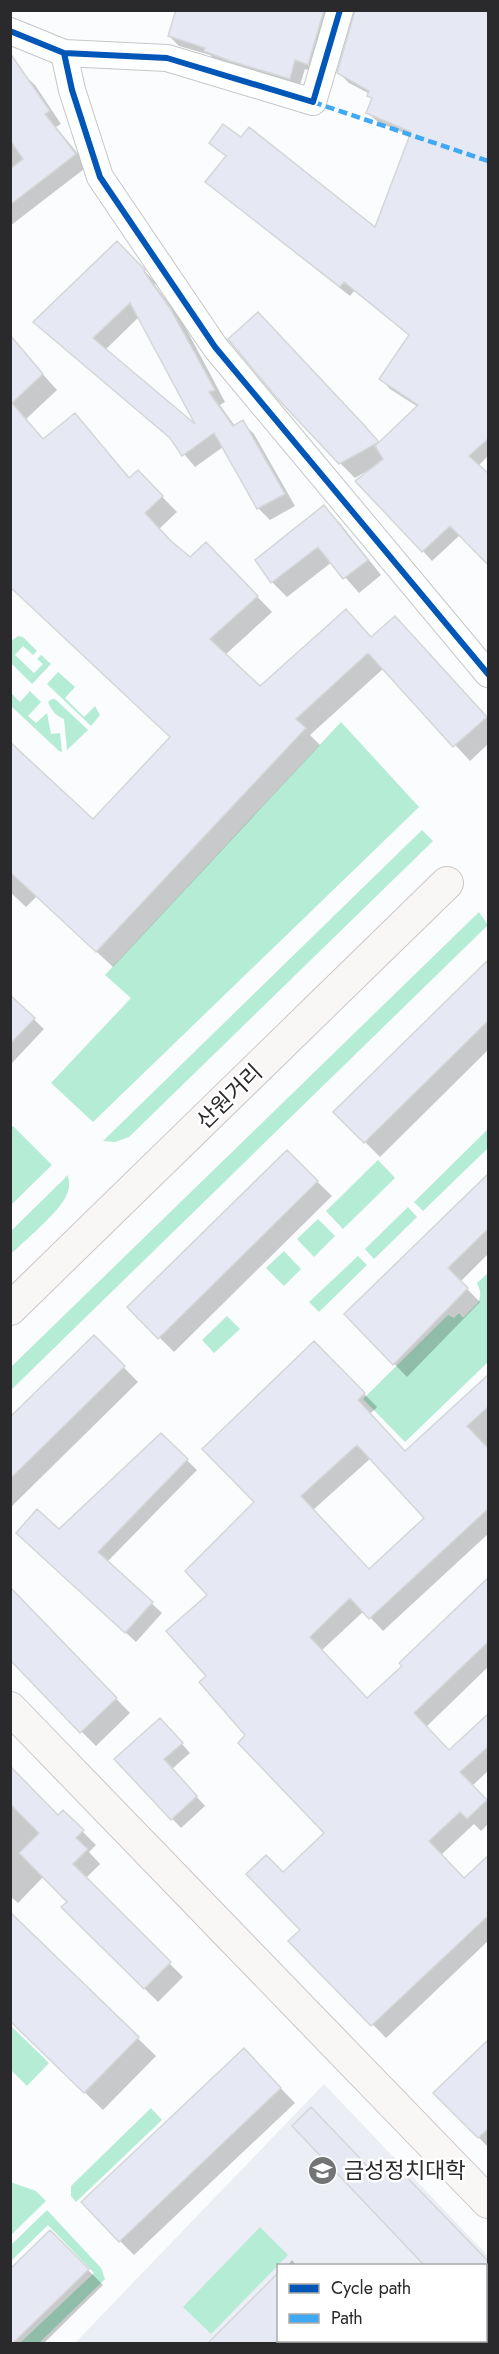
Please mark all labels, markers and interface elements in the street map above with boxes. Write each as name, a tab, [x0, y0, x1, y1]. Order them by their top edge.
street label: 산원거리	[189, 1056, 269, 1136]
school or university icon: 금성정치대학	[307, 2154, 339, 2186]
place label: 금성정치대학	[344, 2154, 465, 2186]
legend	[277, 2264, 487, 2342]
text: Cycle path	[331, 2275, 411, 2301]
text: Path	[331, 2305, 363, 2331]

